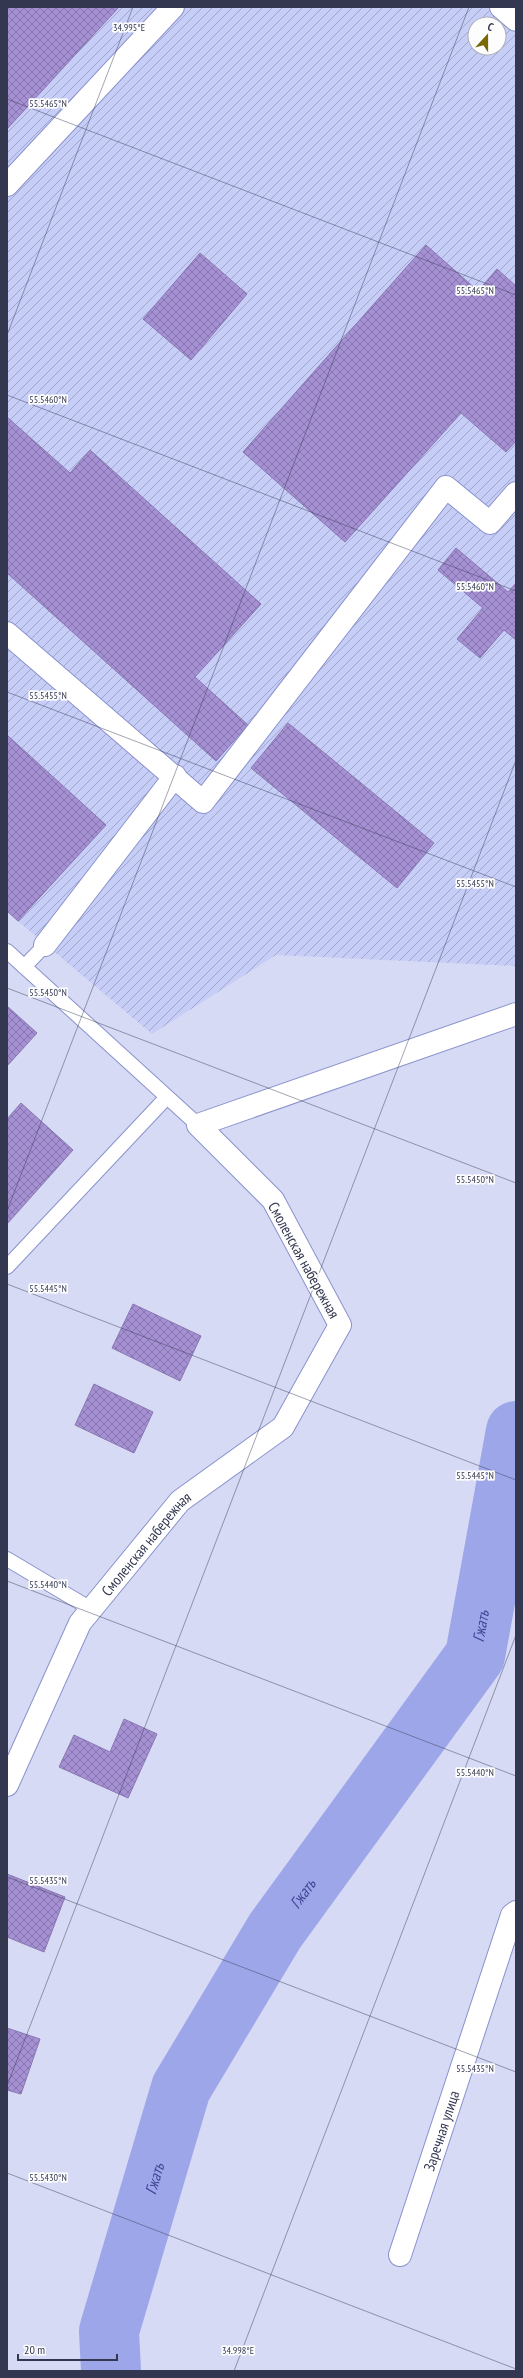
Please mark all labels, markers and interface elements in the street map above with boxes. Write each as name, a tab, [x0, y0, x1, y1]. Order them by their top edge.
north arrow	[467, 16, 507, 56]
text: С	[486, 19, 495, 34]
text: 34.995°E	[113, 21, 145, 34]
text: 55.5465°N	[29, 97, 67, 110]
text: 55.5465°N	[456, 284, 494, 297]
text: 55.5460°N	[29, 393, 67, 406]
text: 55.5460°N	[456, 580, 494, 593]
text: 55.5455°N	[29, 689, 67, 702]
text: 55.5455°N	[456, 877, 494, 890]
text: 55.5450°N	[29, 986, 67, 999]
text: 55.5450°N	[456, 1173, 494, 1186]
street label: Смоленская набережная	[264, 1198, 344, 1322]
text: 55.5445°N	[29, 1282, 67, 1295]
text: 55.5445°N	[456, 1469, 494, 1482]
street label: Смоленская набережная	[97, 1487, 194, 1600]
text: 55.5440°N	[29, 1578, 67, 1591]
water label: Гжать	[468, 1608, 493, 1643]
text: 55.5440°N	[456, 1766, 494, 1779]
text: 55.5435°N	[29, 1874, 67, 1887]
water label: Гжать	[285, 1874, 320, 1912]
text: 55.5435°N	[456, 2062, 494, 2075]
street label: Заречная улица	[419, 2088, 463, 2173]
water label: Гжать	[140, 2160, 169, 2197]
text: 55.5430°N	[29, 2171, 67, 2184]
scale bar	[18, 2336, 117, 2362]
text: 20 m	[24, 2342, 45, 2357]
text: 34.998°E	[222, 2344, 254, 2357]

